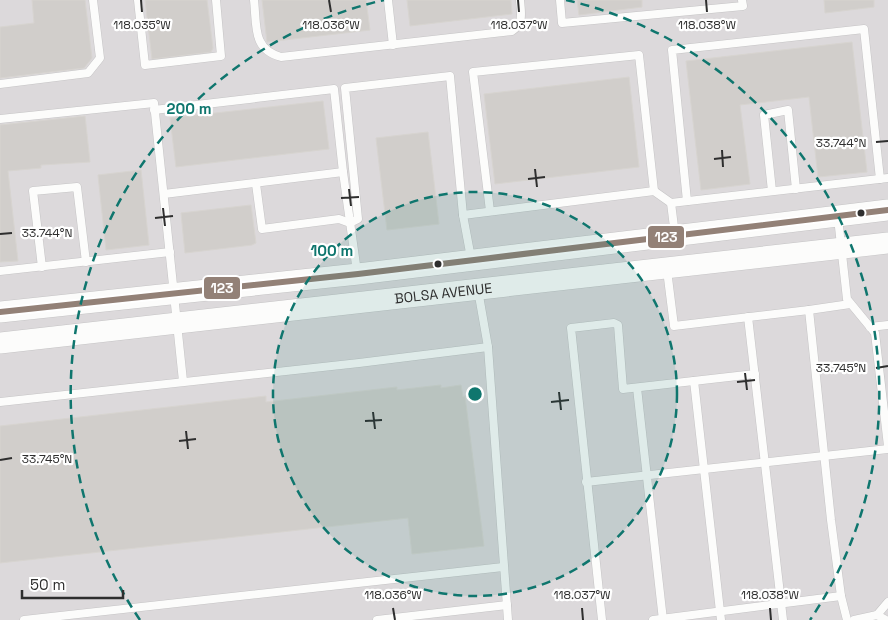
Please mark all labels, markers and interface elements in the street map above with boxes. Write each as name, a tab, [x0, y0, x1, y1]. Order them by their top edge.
text: 118.035°W	[113, 17, 171, 33]
text: 118.036°W	[302, 17, 360, 33]
text: 118.037°W	[490, 17, 548, 33]
text: 118.038°W	[678, 17, 736, 33]
text: 200 m	[167, 99, 211, 118]
text: 33.744°N	[816, 135, 866, 151]
unlabelled marker	[856, 208, 866, 218]
text: 33.744°N	[22, 225, 72, 241]
line badge: 123	[647, 225, 685, 249]
text: 123	[654, 228, 678, 246]
text: 100 m	[311, 241, 353, 260]
unlabelled marker	[433, 259, 443, 269]
line badge: 123	[203, 276, 241, 300]
text: 123	[210, 279, 234, 297]
street label: BOLSA AVENUE	[393, 279, 493, 308]
text: 33.745°N	[816, 360, 866, 376]
centre of rings	[466, 385, 484, 403]
text: 33.745°N	[22, 451, 72, 467]
scale bar	[22, 568, 124, 600]
text: 50 m	[30, 575, 65, 594]
text: 118.036°W	[364, 587, 422, 603]
text: 118.037°W	[553, 587, 611, 603]
text: 118.038°W	[741, 587, 799, 603]

